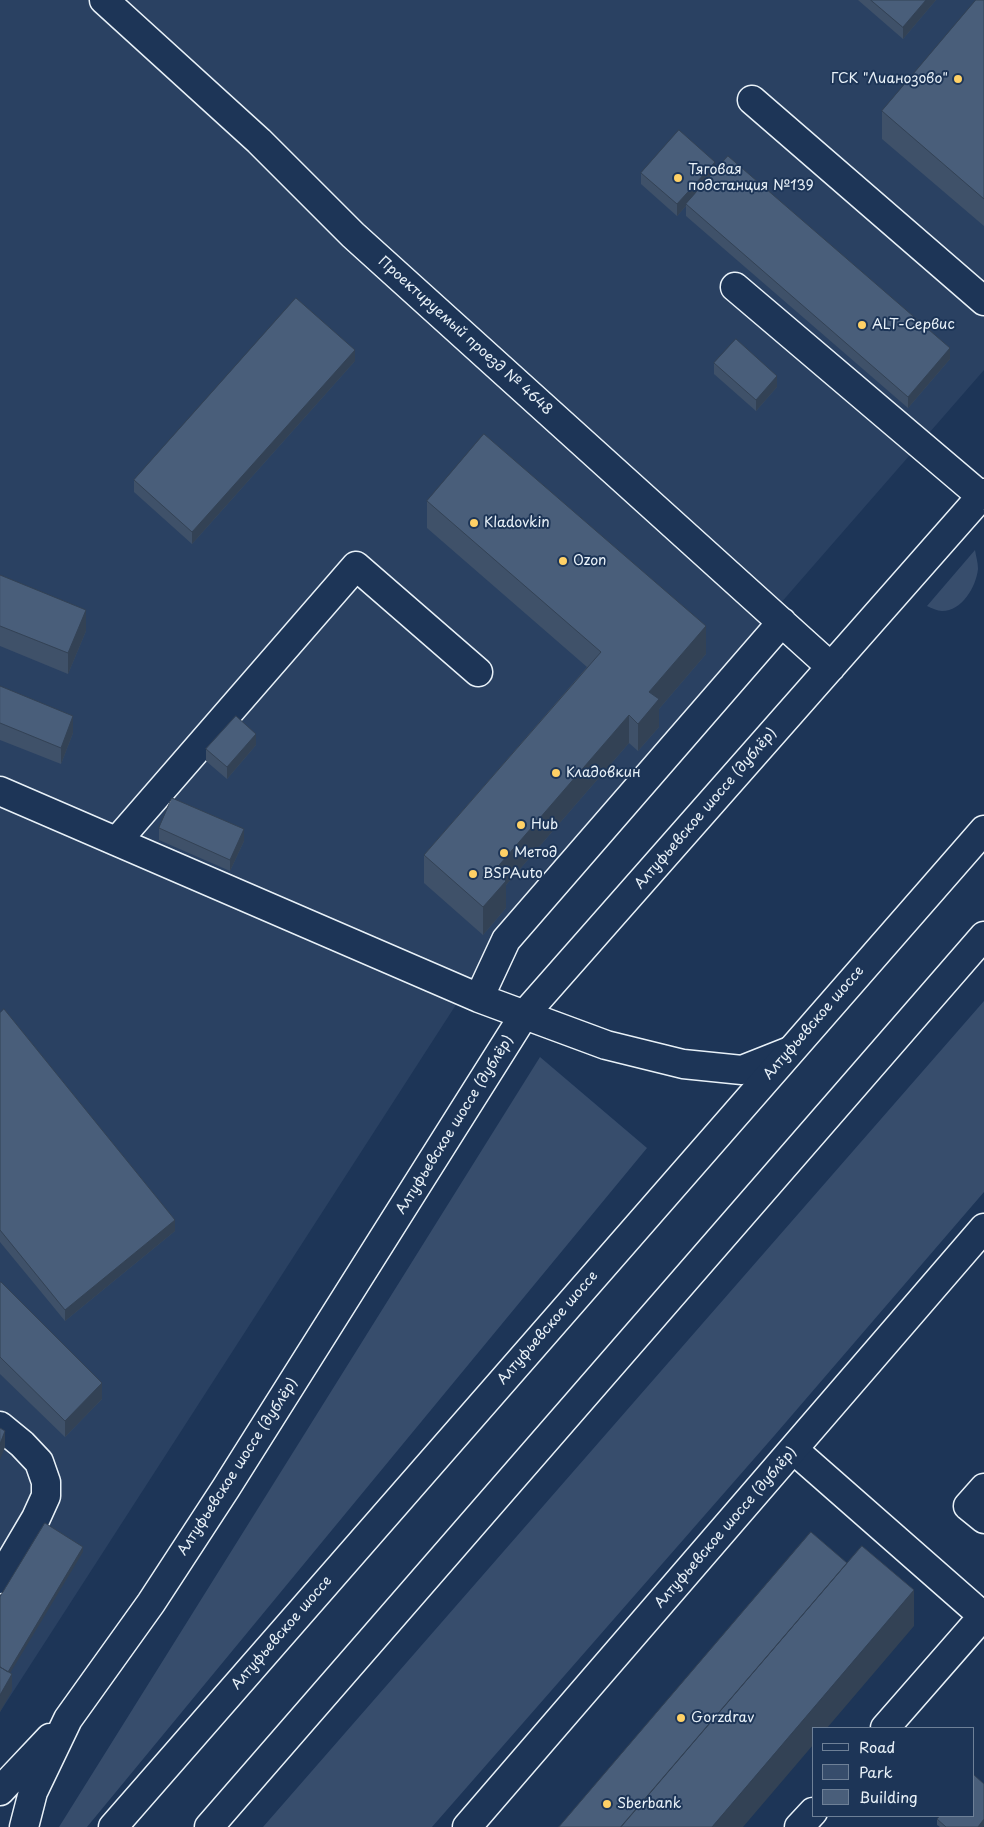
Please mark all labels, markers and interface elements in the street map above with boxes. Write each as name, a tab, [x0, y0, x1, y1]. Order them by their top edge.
place label: ГСК "Лианозово"	[831, 71, 948, 87]
marker: ГСК "Лианозово"	[952, 73, 964, 85]
place label: Тяговая подстанция №139	[688, 162, 814, 194]
marker: Тяговая подстанция №139	[672, 172, 684, 184]
street label: Проектируемый проезд № 4648	[374, 253, 556, 419]
place label: ALT-Сервис	[872, 317, 955, 333]
marker: ALT-Сервис	[856, 319, 868, 331]
place label: Kladovkin	[484, 515, 550, 531]
marker: Kladovkin	[468, 517, 480, 529]
place label: Ozon	[573, 553, 606, 569]
marker: Ozon	[557, 555, 569, 567]
street label: Алтуфьевское шоссе (дублёр)	[632, 725, 780, 893]
place label: Кладовкин	[566, 765, 641, 781]
marker: Кладовкин	[550, 767, 562, 779]
place label: Hub	[531, 817, 558, 833]
marker: Hub	[515, 819, 527, 831]
place label: Метод	[514, 845, 557, 861]
marker: Метод	[498, 847, 510, 859]
place label: BSPAuto	[483, 866, 543, 882]
marker: BSPAuto	[467, 868, 479, 880]
street label: Алтуфьевское шоссе	[760, 963, 868, 1083]
street label: Алтуфьевское шоссе (дублёр)	[393, 1033, 517, 1217]
street label: Алтуфьевское шоссе	[494, 1268, 602, 1388]
street label: Алтуфьевское шоссе (дублёр)	[174, 1375, 302, 1559]
street label: Алтуфьевское шоссе (дублёр)	[652, 1444, 800, 1612]
street label: Алтуфьевское шоссе	[228, 1573, 336, 1693]
place label: Gorzdrav	[691, 1710, 754, 1726]
marker: Gorzdrav	[675, 1712, 687, 1724]
legend	[812, 1727, 974, 1817]
text: Road	[859, 1735, 895, 1758]
text: Park	[859, 1760, 893, 1783]
text: Building	[859, 1785, 918, 1808]
place label: Sberbank	[617, 1796, 681, 1812]
marker: Sberbank	[601, 1798, 613, 1810]

